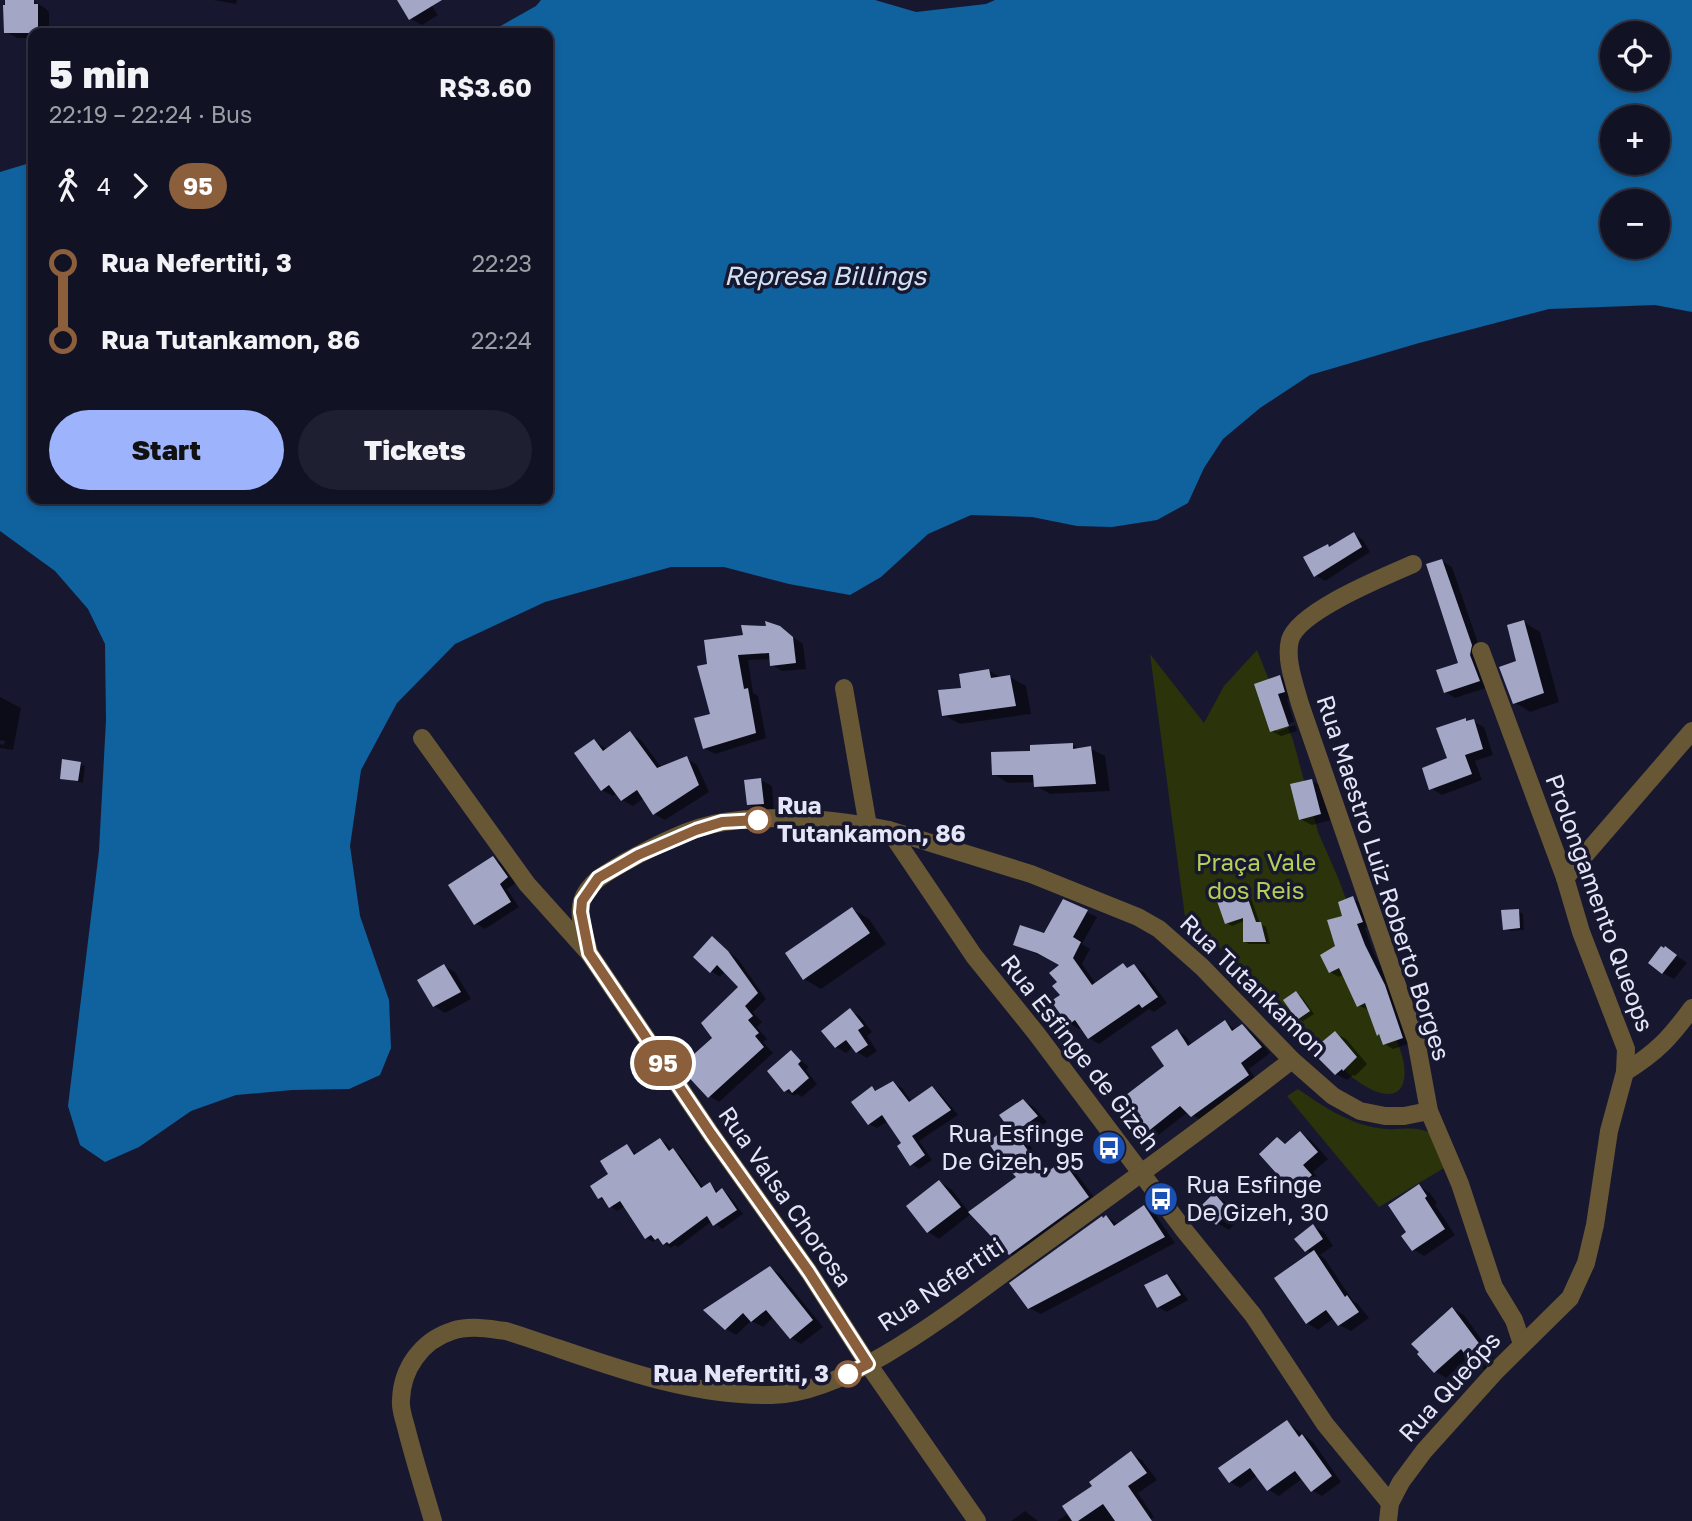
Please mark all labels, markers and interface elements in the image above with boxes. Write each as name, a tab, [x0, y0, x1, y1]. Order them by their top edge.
map controls	[1600, 21, 1670, 259]
button: locate	[1600, 21, 1670, 91]
text: 5 min	[49, 51, 149, 96]
text: R$3.60	[439, 72, 532, 103]
text: 22:19 – 22:24 · Bus	[49, 100, 252, 128]
button: +	[1600, 105, 1670, 175]
icon: walk	[49, 167, 87, 205]
icon: forward	[121, 167, 159, 205]
text: 95	[183, 171, 213, 200]
text: 4	[97, 172, 111, 200]
button: −	[1600, 189, 1670, 259]
text: Rua Nefertiti, 3	[101, 247, 292, 278]
text: 22:23	[472, 249, 532, 277]
water label: Represa Billings	[724, 260, 927, 291]
text: Rua Tutankamon, 86	[101, 324, 360, 355]
text: 22:24	[471, 326, 532, 354]
button: Start	[49, 410, 284, 490]
button: Tickets	[298, 410, 532, 490]
street label: Rua Maestro Luiz Roberto Borges	[1312, 691, 1457, 1064]
street label: Prolongamento Queops	[1540, 770, 1661, 1035]
place label: Rua Tutankamon, 86	[777, 790, 966, 847]
marker: Rua Tutankamon, 86	[745, 807, 771, 833]
park label: Praça Vale dos Reis	[1196, 847, 1316, 904]
street label: Rua Tutankamon	[1175, 908, 1333, 1062]
street label: Rua Esfinge de Gizeh	[996, 948, 1167, 1156]
line badge: 95	[632, 1040, 694, 1086]
text: 95	[648, 1048, 678, 1077]
street label: Rua Valsa Chorosa	[713, 1100, 859, 1292]
place label: Rua Esfinge De Gizeh, 95	[941, 1118, 1084, 1175]
bus stop icon: Rua Esfinge De Gizeh, 95	[1090, 1129, 1128, 1167]
place label: Rua Esfinge De Gizeh, 30	[1186, 1169, 1329, 1226]
bus stop icon: Rua Esfinge De Gizeh, 30	[1142, 1180, 1180, 1218]
street label: Rua Nefertiti	[871, 1231, 1009, 1337]
street label: Rua Queóps	[1392, 1325, 1506, 1447]
place label: Rua Nefertiti, 3	[653, 1358, 829, 1387]
marker: Rua Nefertiti, 3	[835, 1361, 861, 1387]

